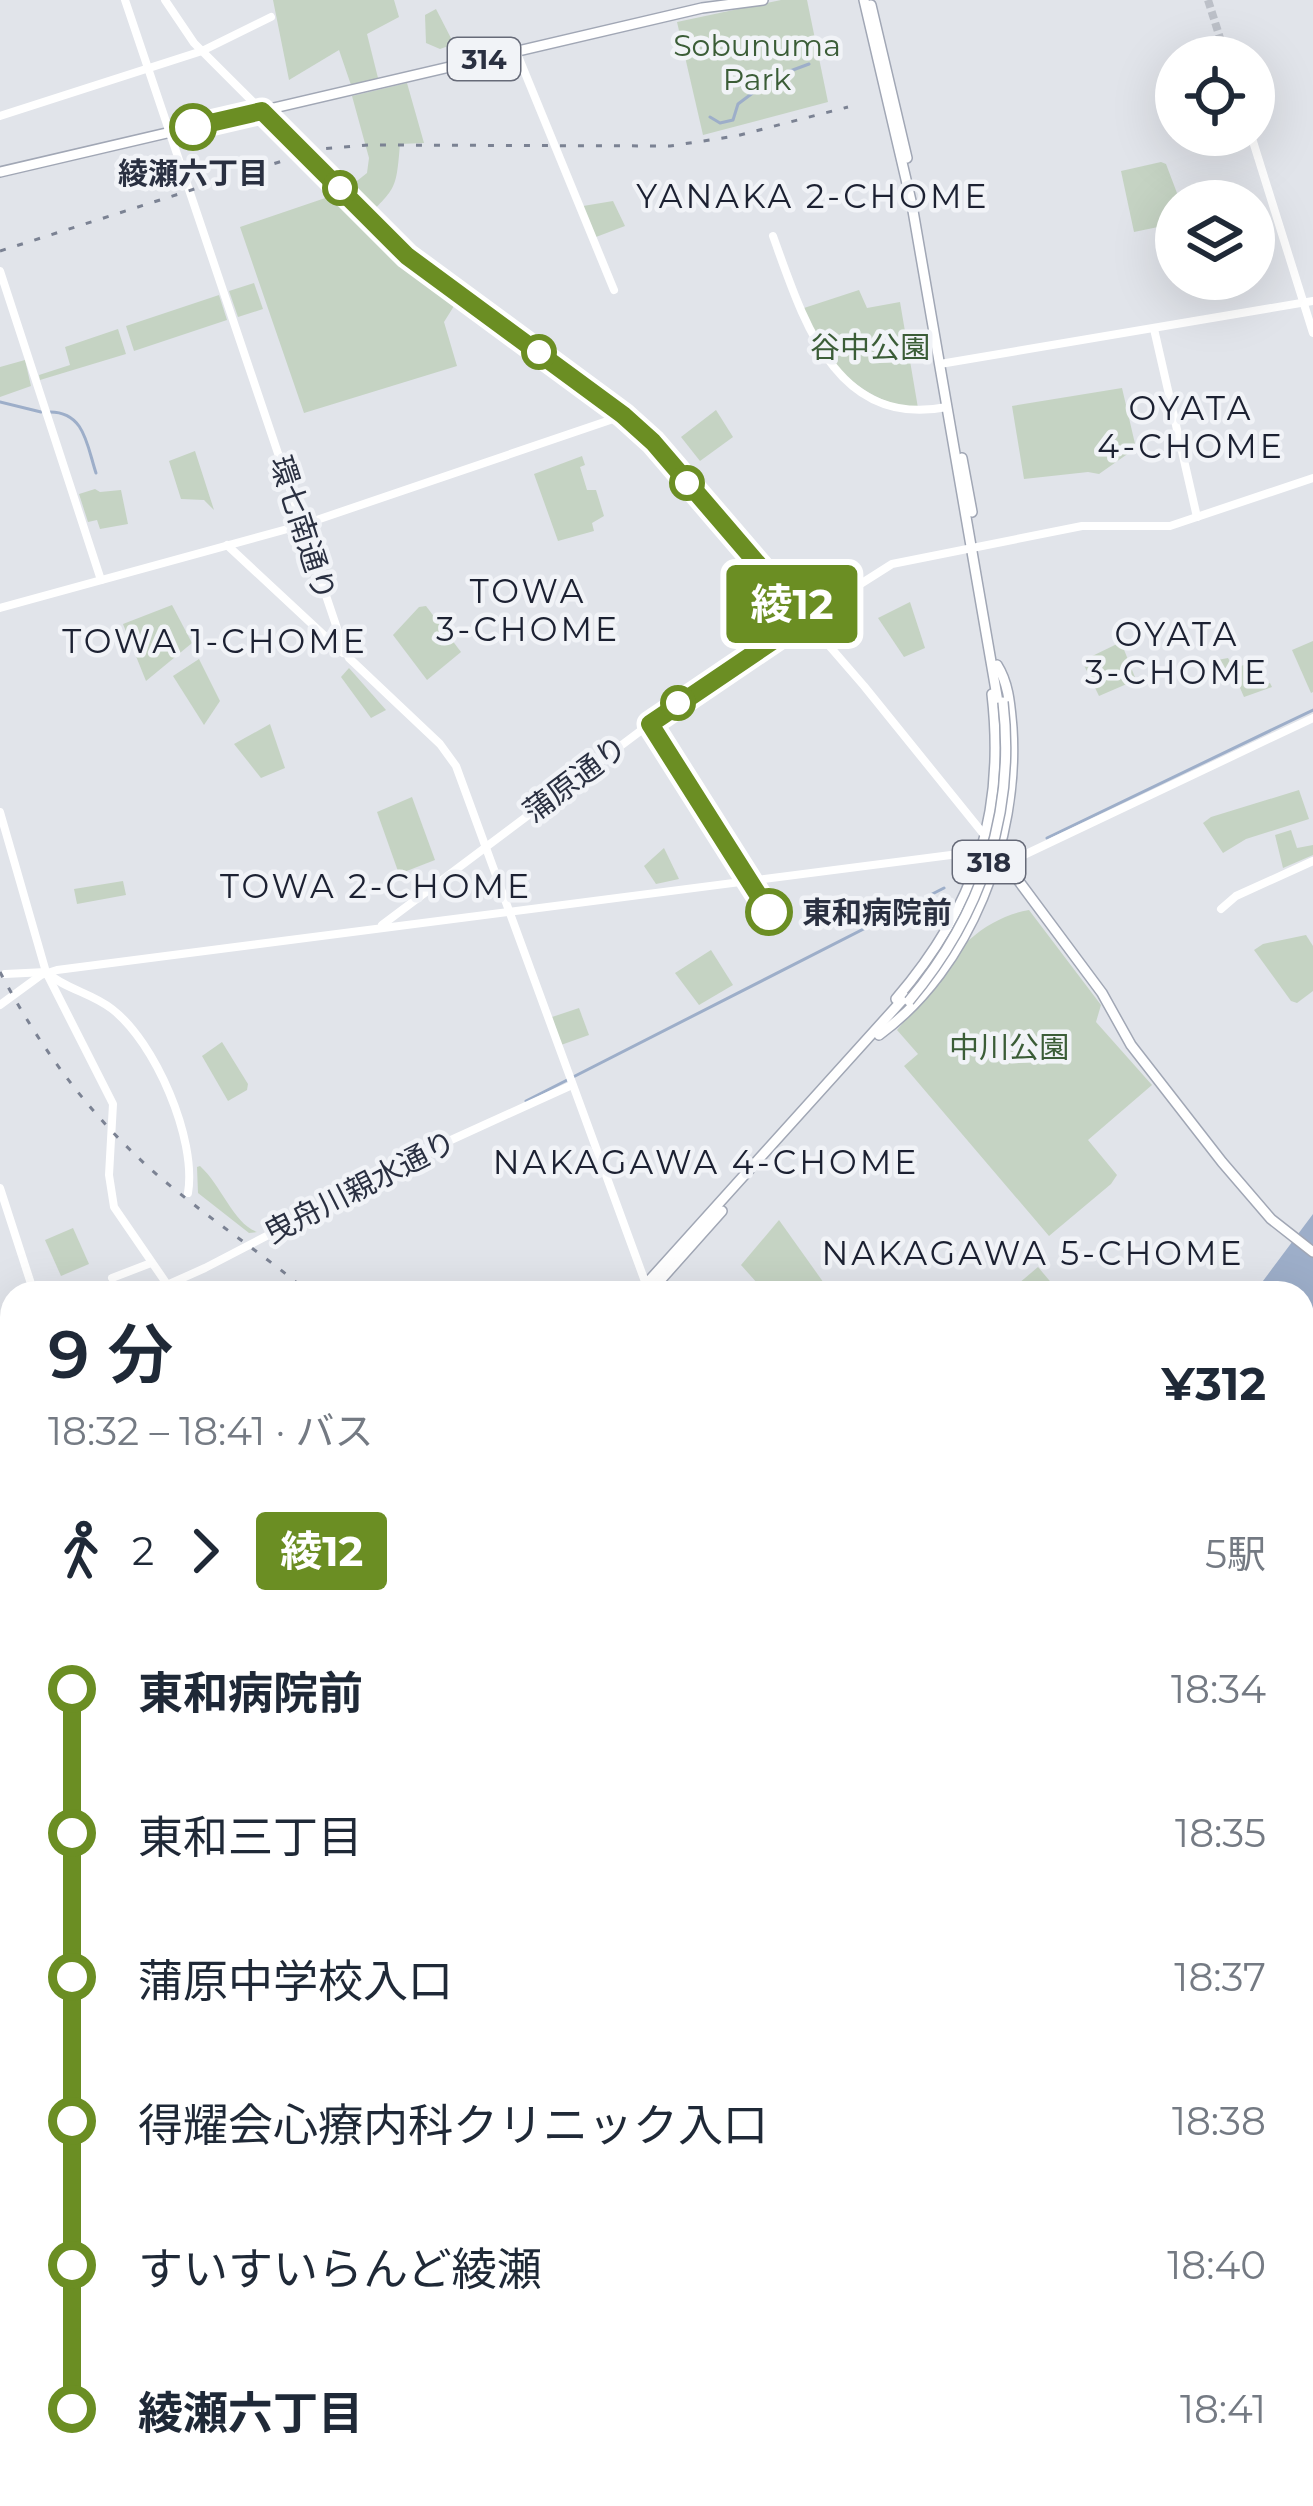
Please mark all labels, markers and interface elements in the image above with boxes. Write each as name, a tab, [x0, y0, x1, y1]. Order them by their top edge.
park label: Sobunuma Park	[673, 27, 841, 98]
map controls	[1155, 36, 1275, 300]
button: locate	[1155, 36, 1275, 156]
road number: 314	[448, 38, 520, 80]
marker: 綾瀬六丁目	[171, 105, 215, 149]
place label: 綾瀬六丁目	[118, 155, 268, 192]
unlabelled marker	[324, 172, 356, 204]
district label: YANAKA 2-CHOME	[636, 176, 990, 216]
button: layers	[1155, 180, 1275, 300]
park label: 谷中公園	[810, 329, 930, 366]
unlabelled marker	[523, 336, 555, 368]
district label: OYATA 4-CHOME	[1097, 388, 1285, 466]
street label: 環七南通り	[262, 451, 344, 605]
unlabelled marker	[671, 467, 703, 499]
line badge: 綾12	[723, 565, 861, 643]
district label: TOWA 3-CHOME	[436, 571, 620, 649]
text: 綾12	[750, 578, 834, 630]
district label: OYATA 3-CHOME	[1085, 614, 1269, 692]
district label: TOWA 1-CHOME	[62, 621, 368, 661]
unlabelled marker	[662, 687, 694, 719]
street label: 蒲原通り	[516, 728, 634, 830]
road number: 318	[953, 841, 1025, 883]
district label: TOWA 2-CHOME	[220, 866, 532, 906]
marker: 東和病院前	[747, 890, 791, 934]
place label: 東和病院前	[802, 894, 952, 931]
park label: 中川公園	[949, 1029, 1069, 1066]
street label: 曳舟川親水通り	[258, 1123, 462, 1251]
district label: NAKAGAWA 4-CHOME	[493, 1142, 919, 1182]
district label: NAKAGAWA 5-CHOME	[821, 1233, 1245, 1273]
text: 9 分	[48, 1314, 174, 1395]
text: ¥312	[1162, 1356, 1266, 1411]
text: 18:32 – 18:41 · バス	[48, 1407, 374, 1455]
icon: walk	[48, 1518, 114, 1584]
icon: forward	[172, 1518, 238, 1584]
text: 綾12	[280, 1525, 363, 1577]
text: 2	[132, 1527, 154, 1575]
text: 5駅	[1205, 1530, 1266, 1578]
text: 東和病院前	[138, 1665, 363, 1720]
text: 18:34	[1171, 1665, 1266, 1713]
text: 東和三丁目	[138, 1809, 363, 1864]
text: 18:35	[1175, 1809, 1266, 1857]
text: 蒲原中学校入口	[138, 1953, 453, 2008]
text: 18:37	[1174, 1953, 1266, 2001]
text: 得耀会心療内科クリニック入口	[138, 2097, 768, 2152]
text: 18:38	[1172, 2097, 1266, 2145]
text: すいすいらんど綾瀬	[138, 2241, 542, 2296]
text: 18:40	[1167, 2241, 1266, 2289]
text: 綾瀬六丁目	[138, 2385, 363, 2440]
text: 18:41	[1180, 2385, 1266, 2433]

